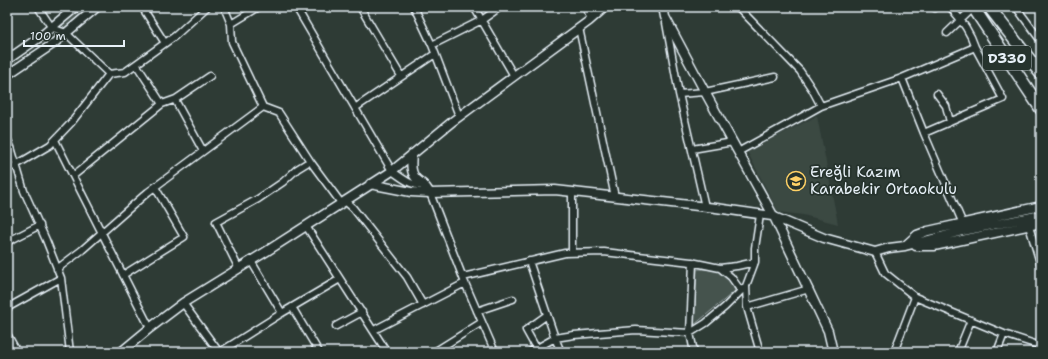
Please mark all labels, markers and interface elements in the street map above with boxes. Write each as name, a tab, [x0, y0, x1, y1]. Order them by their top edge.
scale bar	[24, 22, 124, 48]
text: 100 m	[30, 28, 66, 44]
road number: D330	[983, 46, 1031, 70]
place label: Ereğli Kazım Karabekir Ortaokulu	[810, 162, 957, 199]
school or university icon: Ereğli Kazım Karabekir Ortaokulu	[785, 170, 807, 192]

